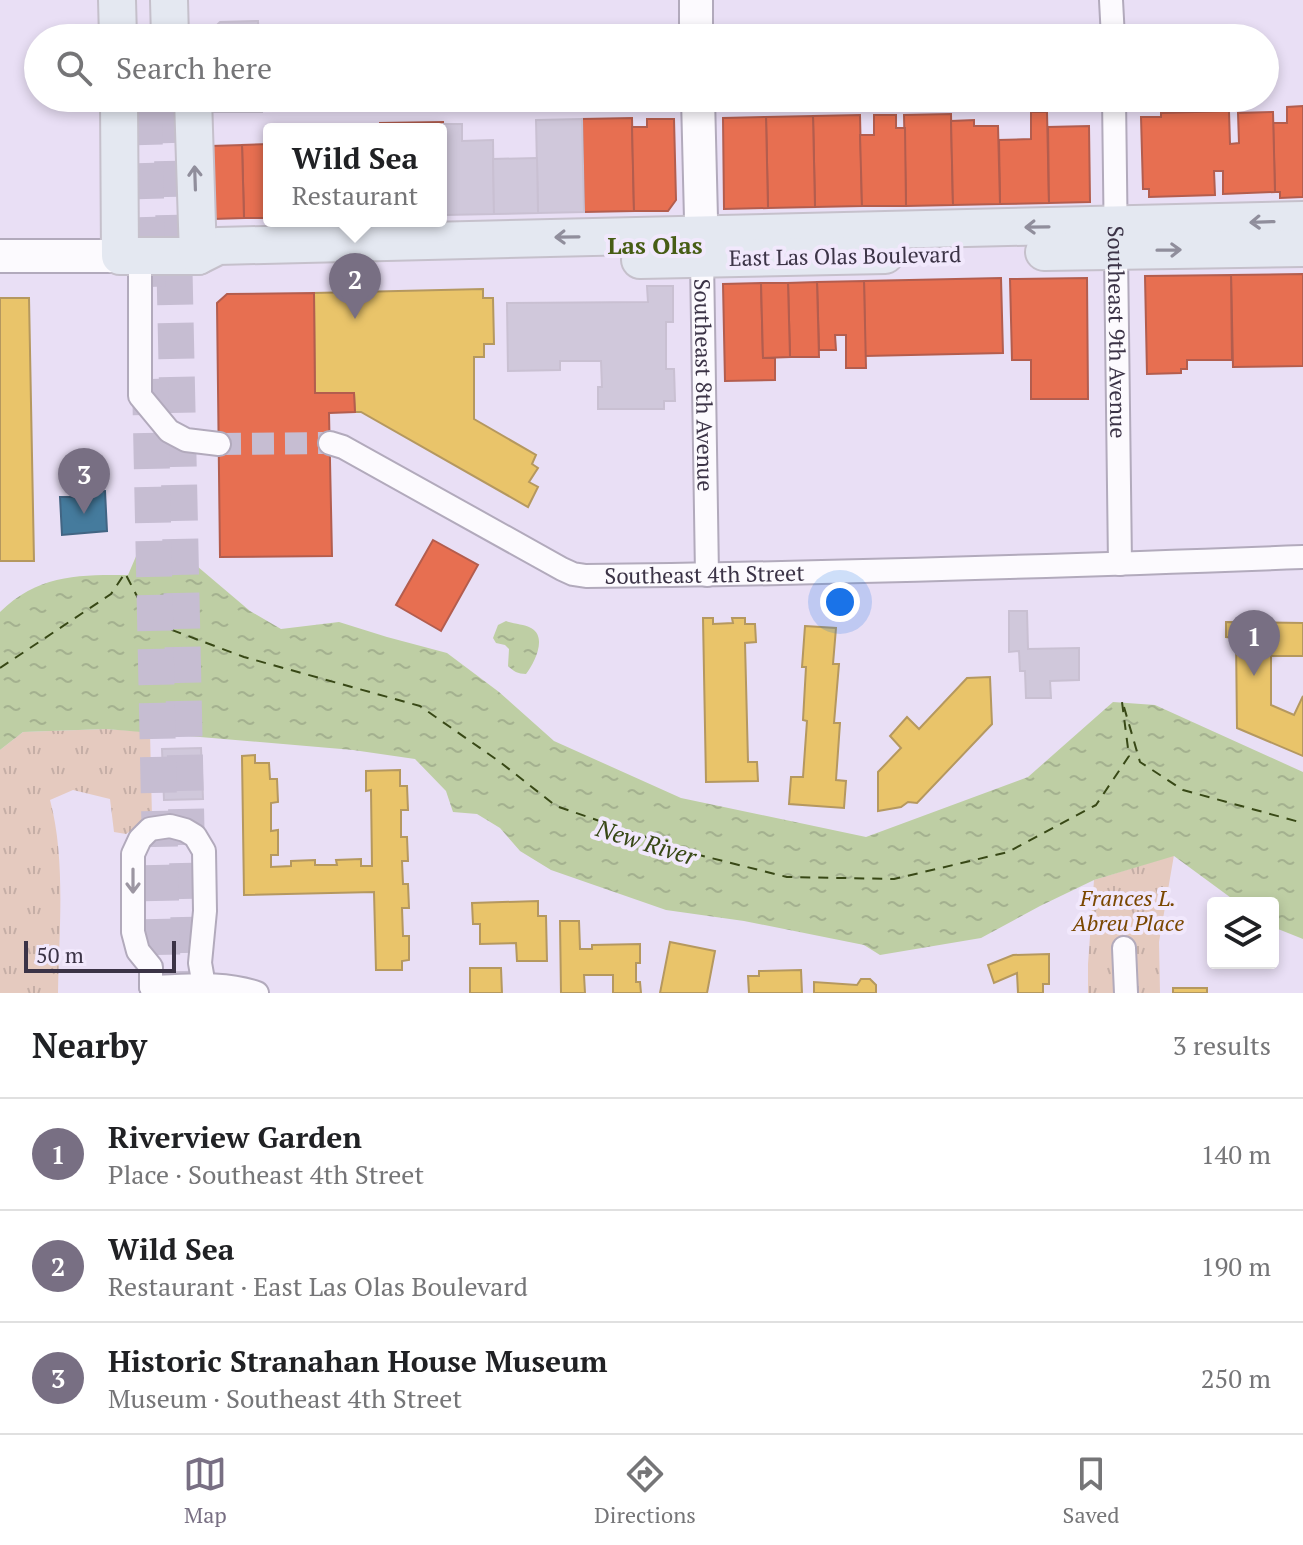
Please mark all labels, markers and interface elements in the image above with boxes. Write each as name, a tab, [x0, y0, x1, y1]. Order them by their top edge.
search box	[24, 24, 1279, 112]
icon: search	[52, 46, 96, 90]
text: Search here	[116, 48, 272, 88]
popup	[263, 123, 447, 227]
text: Wild Sea	[292, 138, 418, 178]
one-way arrow	[187, 165, 202, 192]
text: Restaurant	[292, 178, 418, 212]
one-way arrow	[1249, 214, 1276, 229]
one-way arrow	[1024, 219, 1051, 235]
street label: Southeast 9th Avenue	[1102, 225, 1133, 439]
district label: Las Olas	[608, 229, 703, 261]
one-way arrow	[554, 230, 581, 245]
street label: East Las Olas Boulevard	[729, 239, 961, 272]
one-way arrow	[1155, 243, 1182, 258]
pin: 2	[329, 253, 381, 319]
street label: Southeast 8th Avenue	[688, 278, 721, 492]
pin: 3	[58, 448, 110, 514]
street label: Southeast 4th Street	[604, 558, 805, 590]
your location	[820, 582, 860, 622]
pin: 1	[1228, 610, 1280, 676]
water label: New River	[591, 811, 702, 873]
one-way arrow	[125, 867, 141, 894]
park label: Frances L. Abreu Place	[1070, 883, 1184, 937]
map controls	[1207, 897, 1279, 969]
button: layers	[1207, 897, 1279, 969]
scale bar	[24, 937, 176, 973]
text: 50 m	[36, 940, 84, 969]
text: Nearby	[32, 1023, 147, 1068]
text: 3 results	[1173, 1028, 1271, 1062]
text: Riverview Garden	[108, 1117, 362, 1157]
text: 1	[51, 1137, 65, 1171]
text: 140 m	[1201, 1137, 1271, 1171]
text: Place · Southeast 4th Street	[108, 1157, 424, 1191]
text: Wild Sea	[108, 1229, 235, 1269]
text: 2	[51, 1249, 65, 1283]
text: 190 m	[1201, 1249, 1271, 1283]
text: Restaurant · East Las Olas Boulevard	[108, 1269, 528, 1303]
text: Historic Stranahan House Museum	[108, 1341, 608, 1381]
text: 3	[51, 1361, 65, 1395]
text: 250 m	[1201, 1361, 1271, 1395]
text: Museum · Southeast 4th Street	[108, 1381, 462, 1415]
tab: Map	[183, 1452, 227, 1529]
tab: Directions	[594, 1452, 696, 1529]
tab: Saved	[1063, 1452, 1120, 1529]

